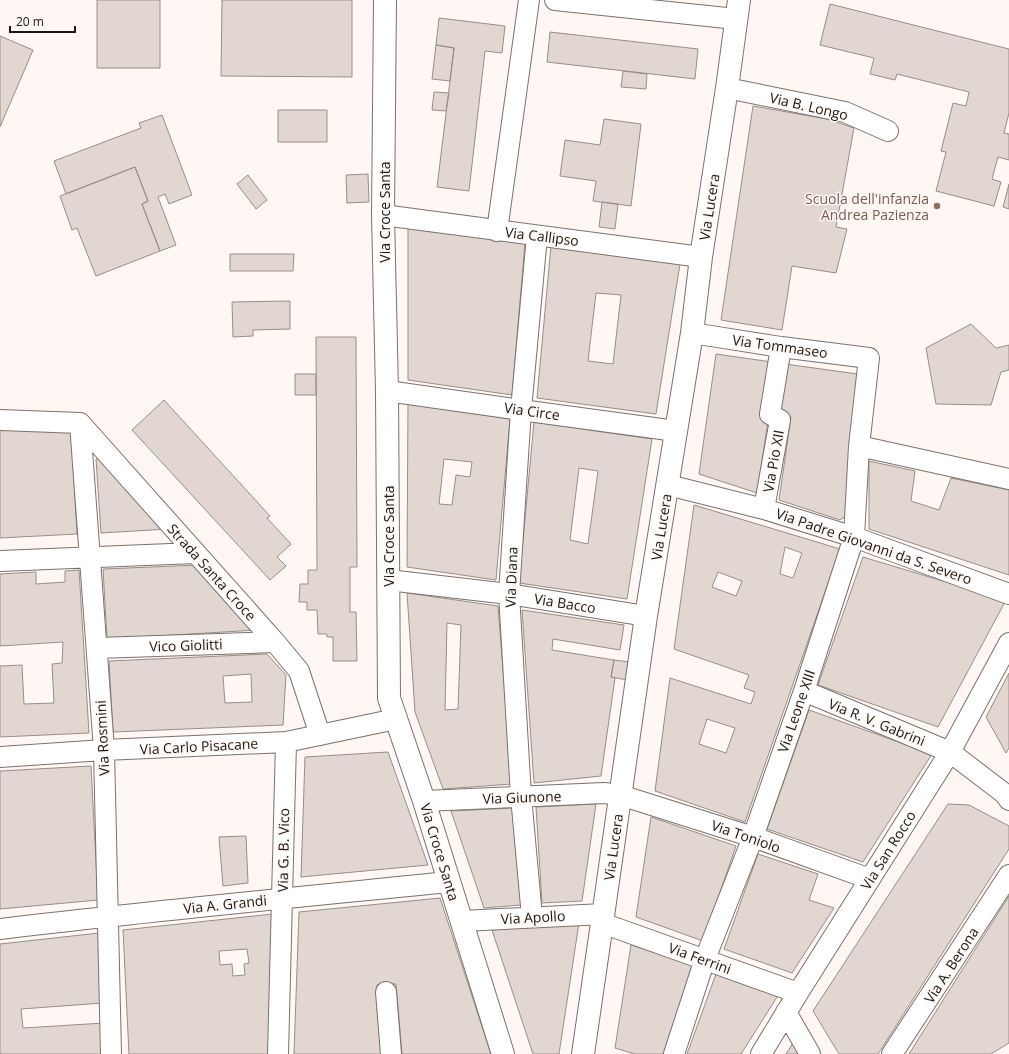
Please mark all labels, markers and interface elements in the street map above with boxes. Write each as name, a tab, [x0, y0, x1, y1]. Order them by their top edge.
scale bar	[10, 8, 75, 34]
text: 20 m	[16, 13, 44, 30]
street label: Via B. Longo	[768, 88, 850, 124]
street label: Via Croce Santa	[375, 161, 394, 263]
street label: Via Lucera	[694, 172, 724, 242]
place label: Scuola dell'infanzia Andrea Pazienza	[805, 189, 929, 224]
marker: Scuola dell'infanzia Andrea Pazienza	[932, 201, 942, 211]
street label: Via Callipso	[504, 222, 580, 250]
street label: Via Tommaseo	[731, 330, 829, 362]
street label: Via Circe	[503, 398, 561, 424]
street label: Via Pio XII	[758, 428, 788, 494]
street label: Via Croce Santa	[379, 485, 398, 587]
street label: Via Lucera	[646, 492, 676, 562]
street label: Via Padre Giovanni da S. Severo	[773, 503, 975, 589]
street label: Strada Santa Croce	[163, 520, 261, 625]
street label: Via Diana	[500, 546, 522, 608]
street label: Via Bacco	[533, 589, 597, 617]
street label: Vico Giolitti	[149, 634, 223, 656]
street label: Via Leone XIII	[773, 667, 819, 755]
street label: Via R. V. Gabrini	[826, 694, 928, 750]
street label: Via Rosmini	[91, 700, 113, 776]
street label: Via Carlo Pisacane	[139, 733, 259, 759]
street label: Via Giunone	[482, 786, 562, 808]
street label: Via Croce Santa	[416, 801, 464, 903]
street label: Via San Rocco	[856, 807, 920, 893]
street label: Via G. B. Vico	[273, 808, 293, 892]
street label: Via Lucera	[599, 812, 627, 882]
street label: Via Toniolo	[709, 815, 783, 857]
street label: Via A. Grandi	[182, 890, 268, 918]
street label: Via Apollo	[500, 906, 566, 928]
street label: Via A. Berona	[919, 923, 983, 1007]
street label: Via Ferrini	[666, 938, 734, 978]

